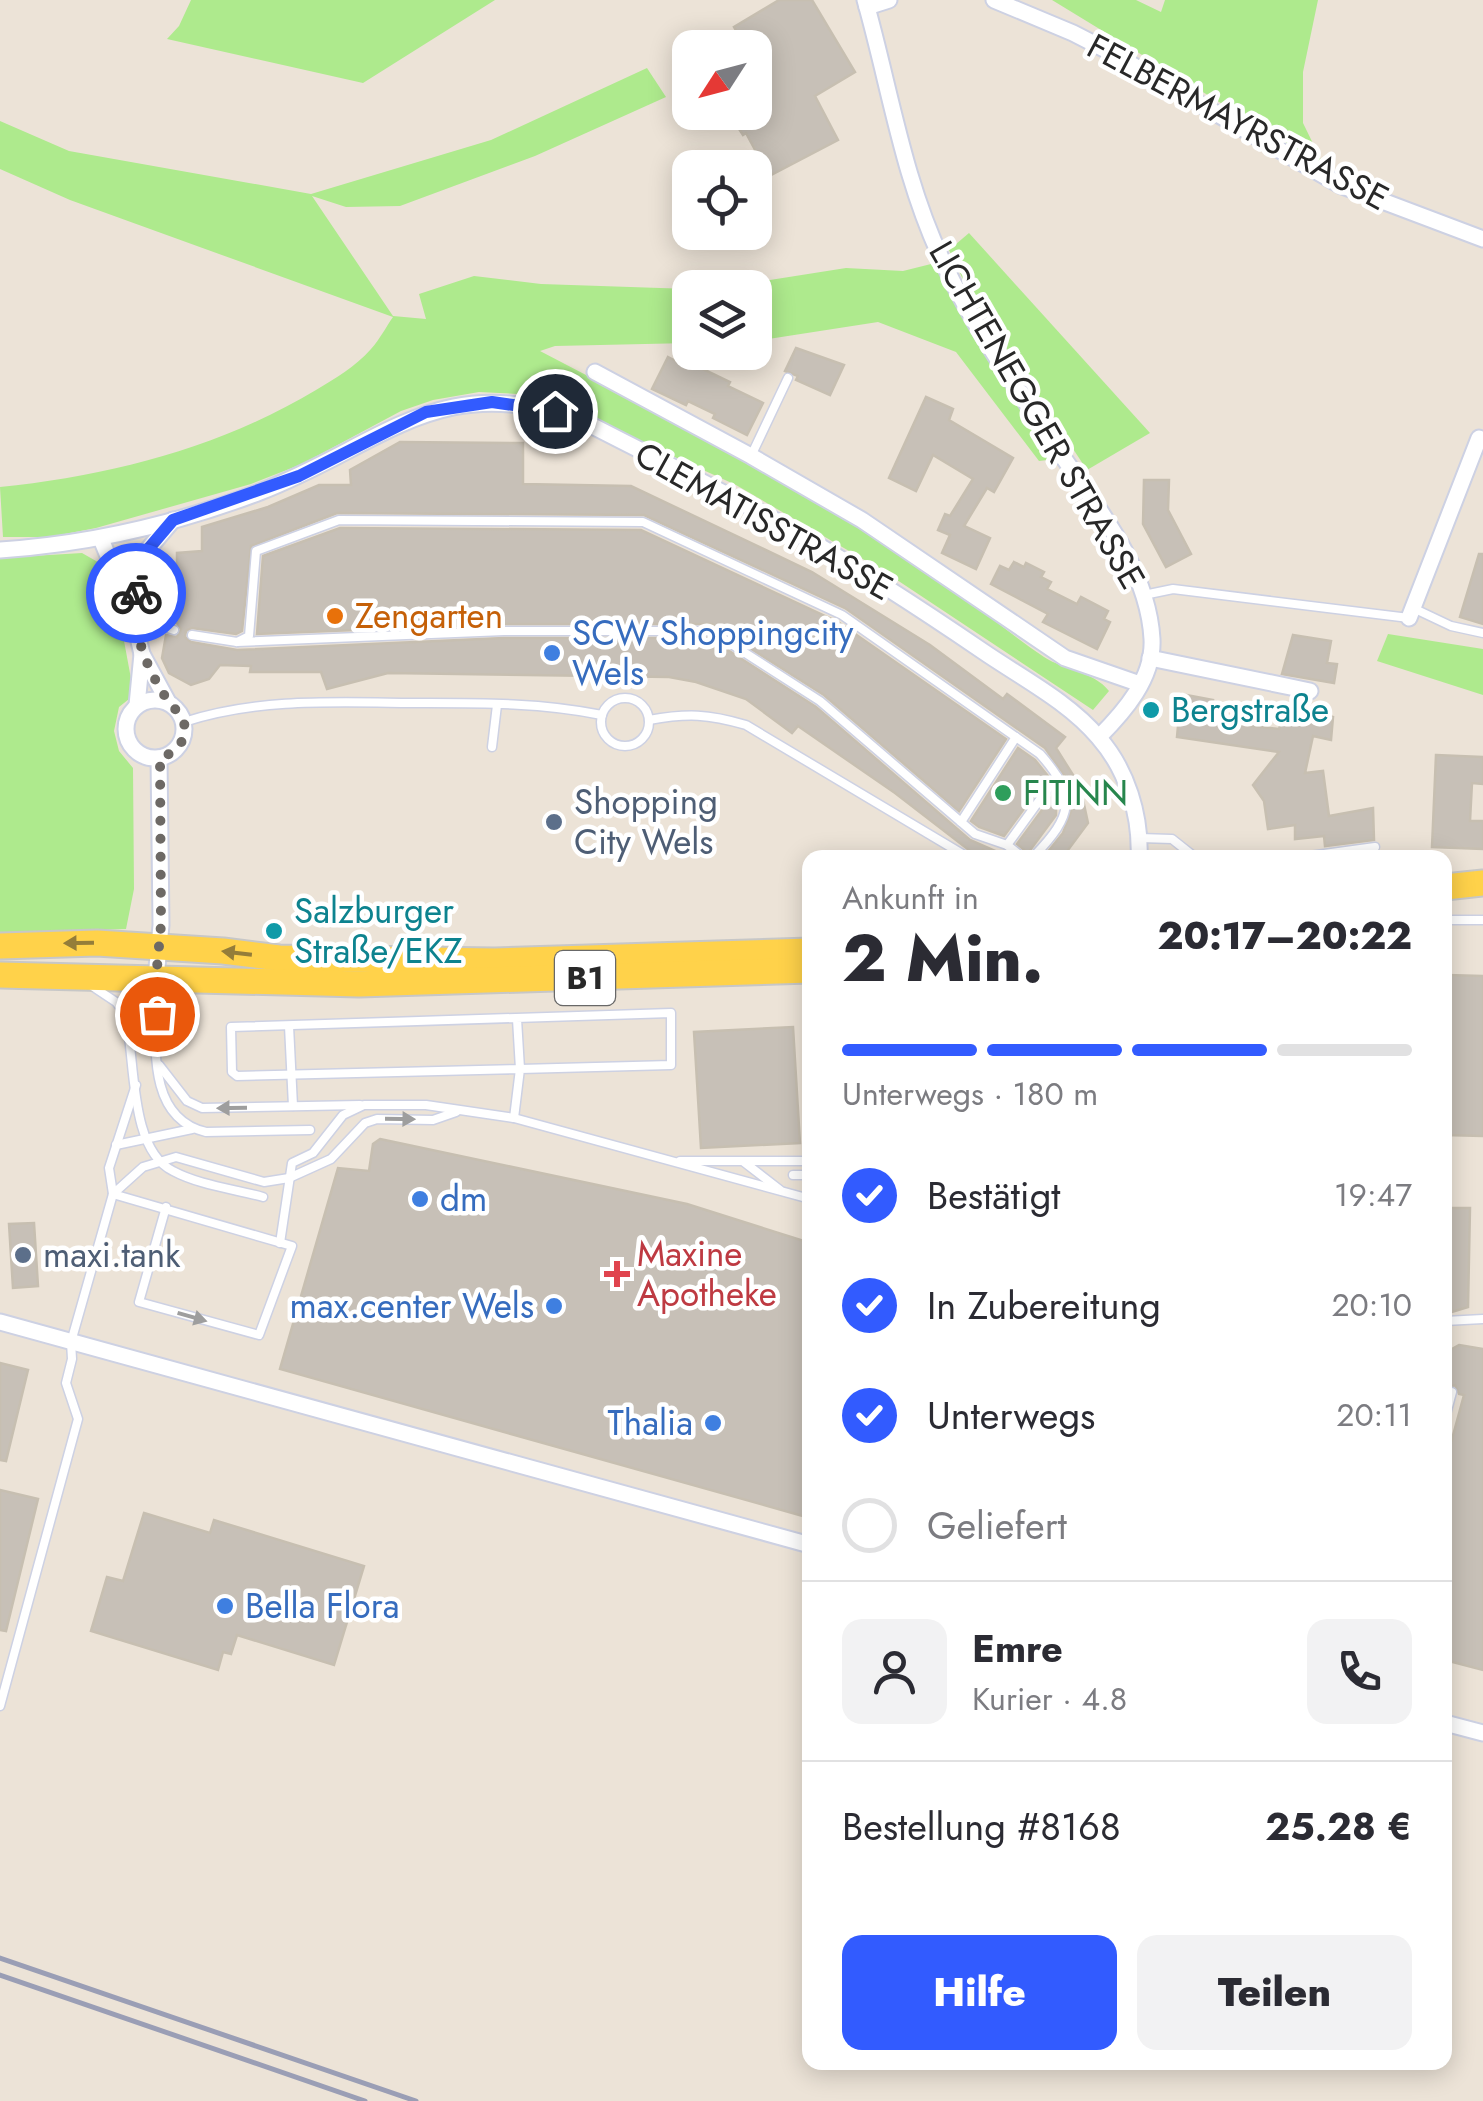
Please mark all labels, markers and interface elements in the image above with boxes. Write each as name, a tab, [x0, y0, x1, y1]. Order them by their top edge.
street label: FELBERMAYRSTRASSE	[1078, 21, 1398, 223]
north arrow	[672, 30, 772, 130]
map controls	[672, 30, 772, 370]
button: locate	[672, 150, 772, 250]
street label: LICHTENEGGER STRASSE	[917, 232, 1157, 598]
button: layers	[672, 270, 772, 370]
pin	[513, 369, 598, 454]
icon: home	[528, 384, 583, 439]
street label: CLEMATISSTRASSE	[626, 429, 902, 613]
courier	[86, 543, 186, 643]
icon: bike	[109, 566, 164, 621]
place label: Zengarten	[355, 591, 503, 641]
marker: Zengarten	[324, 605, 346, 627]
place label: SCW Shoppingcity Wels	[572, 608, 854, 698]
marker: SCW Shoppingcity Wels	[541, 642, 563, 664]
place label: Bergstraße	[1171, 685, 1329, 735]
marker: Bergstraße	[1140, 699, 1162, 721]
place label: FITINN	[1023, 768, 1128, 818]
place label: Shopping City Wels	[574, 777, 718, 867]
marker: FITINN	[992, 782, 1014, 804]
marker: Shopping City Wels	[543, 811, 565, 833]
text: Ankunft in	[842, 875, 979, 921]
place label: Salzburger Straße/EKZ	[294, 886, 463, 976]
text: 20:17–20:22	[1158, 908, 1412, 963]
text: 2 Min.	[842, 911, 1043, 1005]
marker: Salzburger Straße/EKZ	[263, 920, 285, 942]
one-way arrow	[63, 935, 95, 951]
one-way arrow	[221, 945, 253, 961]
road number: B1	[555, 951, 615, 1005]
pin	[115, 972, 200, 1057]
icon: bag	[130, 987, 185, 1042]
text: Unterwegs · 180 m	[842, 1071, 1098, 1117]
one-way arrow	[215, 1100, 247, 1116]
one-way arrow	[384, 1111, 416, 1127]
icon: check	[842, 1168, 897, 1223]
text: Bestätigt	[927, 1168, 1060, 1223]
text: 19:47	[1334, 1172, 1412, 1218]
place label: dm	[440, 1174, 487, 1224]
marker: dm	[409, 1188, 431, 1210]
place label: Maxine Apotheke	[637, 1229, 777, 1319]
place label: maxi.tank	[43, 1230, 181, 1280]
marker: maxi.tank	[12, 1244, 34, 1266]
marker: Maxine Apotheke	[606, 1263, 628, 1285]
icon: check	[842, 1278, 897, 1333]
text: In Zubereitung	[927, 1278, 1161, 1333]
place label: max.center Wels	[290, 1281, 534, 1331]
text: 20:10	[1331, 1282, 1412, 1328]
marker: max.center Wels	[543, 1295, 565, 1317]
one-way arrow	[177, 1309, 208, 1325]
icon: check	[842, 1388, 897, 1443]
text: Unterwegs	[927, 1388, 1095, 1443]
text: 20:11	[1336, 1392, 1412, 1438]
place label: Thalia	[608, 1398, 693, 1448]
marker: Thalia	[702, 1412, 724, 1434]
text: Geliefert	[927, 1498, 1067, 1553]
place label: Bella Flora	[245, 1581, 400, 1631]
marker: Bella Flora	[214, 1595, 236, 1617]
button: person	[842, 1619, 947, 1724]
button: phone	[1307, 1619, 1412, 1724]
text: Emre	[972, 1621, 1063, 1676]
text: Kurier · 4.8	[972, 1676, 1127, 1722]
text: Bestellung #8168	[842, 1799, 1121, 1854]
text: 25.28 €	[1265, 1799, 1412, 1854]
button: Hilfe	[842, 1935, 1117, 2050]
button: Teilen	[1137, 1935, 1412, 2050]

